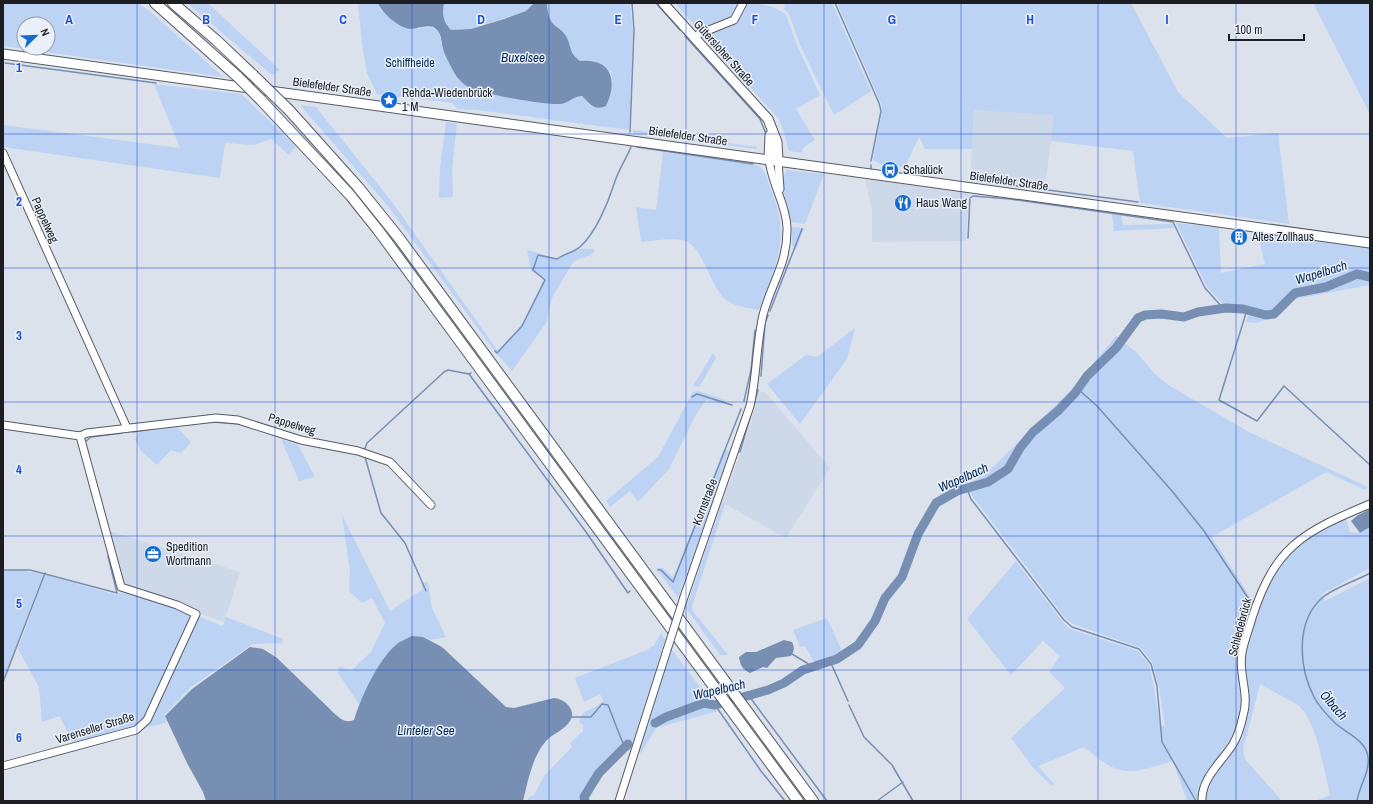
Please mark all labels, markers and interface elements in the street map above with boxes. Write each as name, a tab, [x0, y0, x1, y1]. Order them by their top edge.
text: A	[65, 11, 73, 28]
text: B	[202, 11, 210, 28]
text: C	[339, 11, 347, 28]
text: D	[477, 11, 485, 28]
text: E	[614, 11, 622, 28]
text: F	[752, 11, 759, 28]
text: G	[888, 11, 896, 28]
text: H	[1026, 11, 1034, 28]
text: I	[1166, 11, 1169, 28]
north arrow	[16, 16, 56, 56]
scale bar	[1229, 16, 1304, 42]
street label: Gütersloher Straße	[690, 17, 758, 89]
text: 100 m	[1235, 22, 1262, 38]
text: N	[37, 26, 53, 38]
water label: Buxelsee	[501, 49, 545, 66]
park label: Schiffheide	[385, 55, 435, 71]
text: 1	[16, 59, 22, 76]
street label: Bielefelder Straße	[292, 74, 372, 100]
place label: Rehda-Wiedenbrück 1 M	[402, 85, 492, 115]
place icon: Rehda-Wiedenbrück 1 M	[379, 90, 399, 110]
street label: Bielefelder Straße	[648, 123, 728, 149]
bus stop icon: Schalück	[880, 160, 900, 180]
place label: Schalück	[903, 162, 943, 178]
street label: Bielefelder Straße	[969, 168, 1049, 194]
text: 2	[16, 193, 22, 210]
restaurant icon: Haus Wang	[893, 193, 913, 213]
street label: Pappelweg	[28, 195, 62, 246]
place label: Haus Wang	[916, 195, 968, 211]
building icon: Altes Zollhaus	[1229, 227, 1249, 247]
place label: Altes Zollhaus	[1251, 229, 1314, 245]
water label: Wapelbach	[1293, 257, 1349, 288]
text: 3	[16, 327, 22, 344]
street label: Pappelweg	[266, 409, 318, 439]
water label: Wapelbach	[935, 459, 991, 496]
text: 4	[16, 461, 22, 478]
street label: Kornstraße	[689, 476, 721, 528]
place label: Spedition Wortmann	[166, 539, 211, 569]
office icon: Spedition Wortmann	[143, 544, 163, 564]
text: 5	[16, 595, 22, 612]
street label: Schledebrück	[1225, 596, 1255, 658]
water label: Wapelbach	[691, 675, 747, 704]
water label: Ölbach	[1316, 687, 1351, 724]
street label: Varenseller Straße	[54, 708, 136, 748]
water label: Linteler See	[397, 722, 455, 739]
text: 6	[16, 729, 22, 746]

